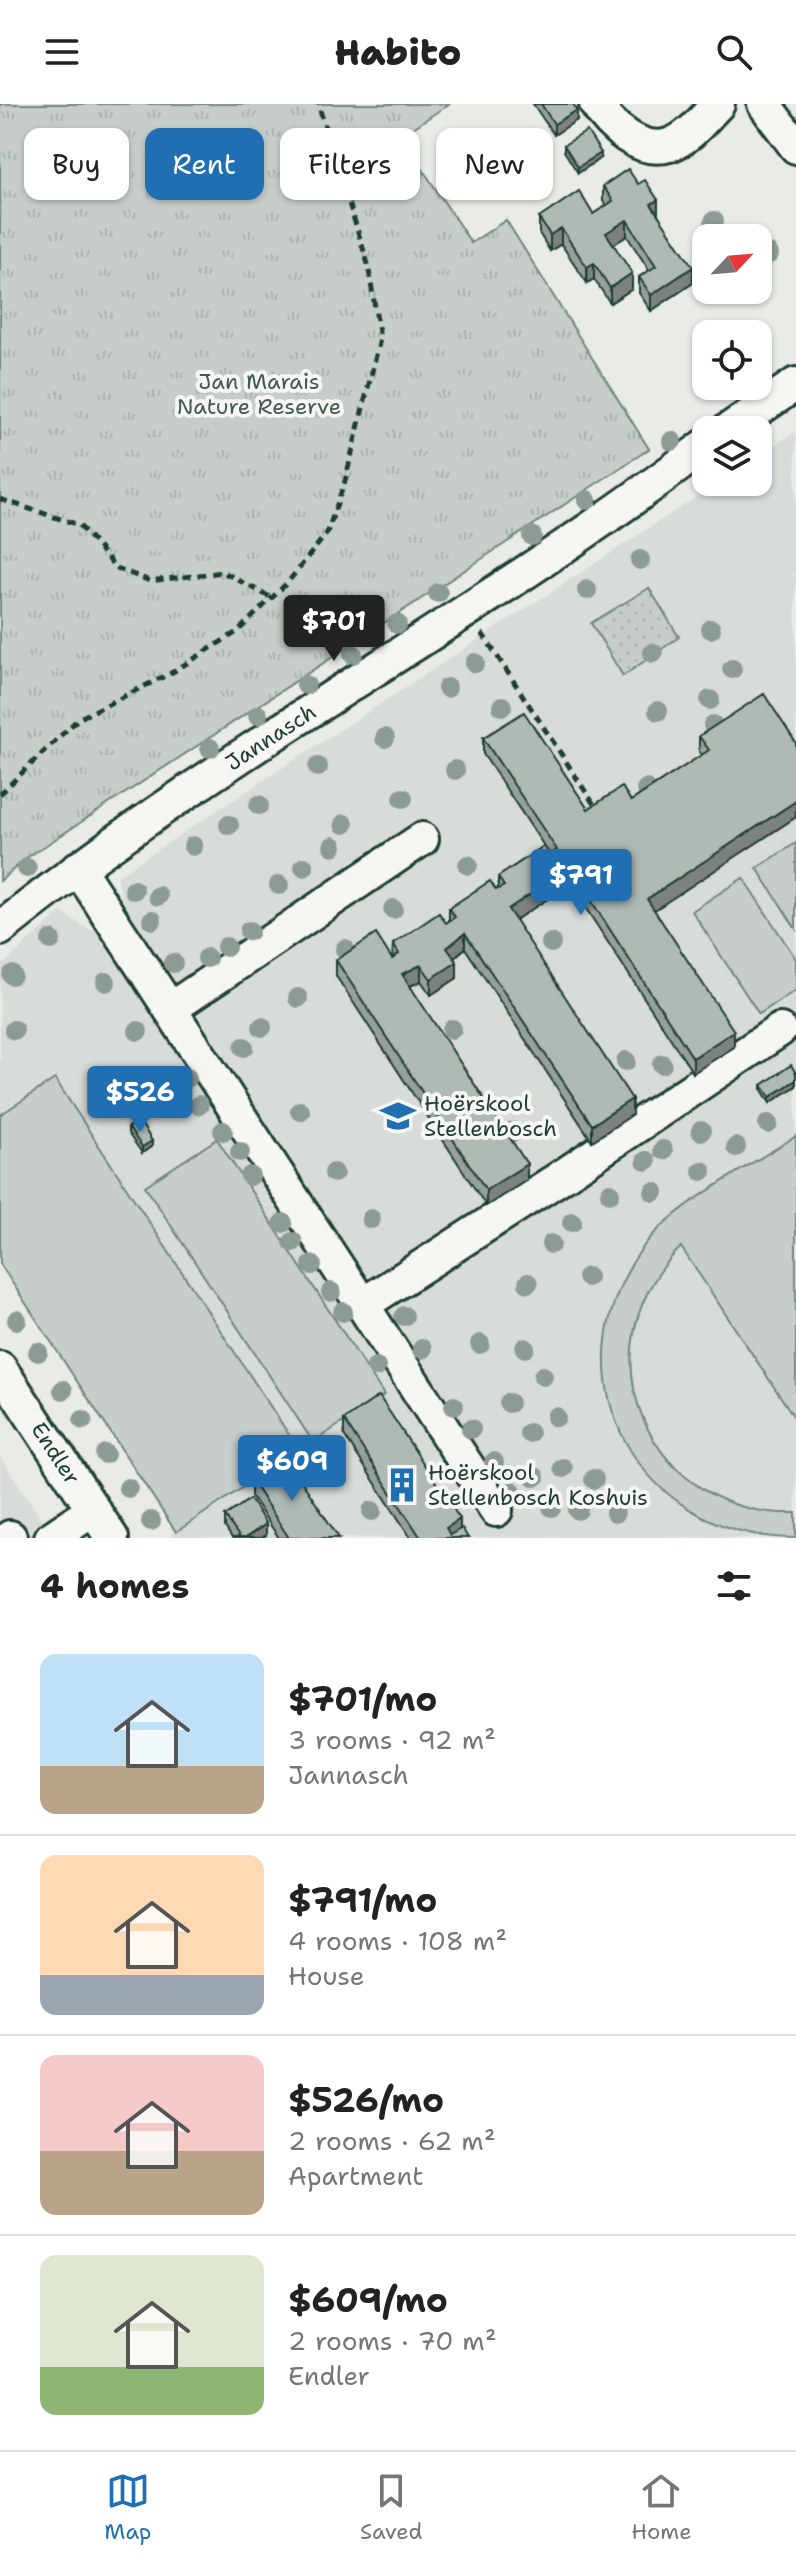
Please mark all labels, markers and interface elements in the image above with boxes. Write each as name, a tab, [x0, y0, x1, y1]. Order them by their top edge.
text: Habito	[334, 28, 462, 77]
icon: menu	[40, 30, 84, 74]
icon: search	[712, 30, 756, 74]
chip: Buy	[24, 128, 129, 200]
chip: Rent	[145, 128, 264, 200]
chip: Filters	[280, 128, 420, 200]
chip: New	[436, 128, 553, 200]
north arrow	[692, 224, 772, 304]
map controls	[692, 224, 772, 496]
button: locate	[692, 320, 772, 400]
park label: Jan Marais Nature Reserve	[177, 367, 341, 421]
button: layers	[692, 416, 772, 496]
pin: $701	[287, 595, 381, 663]
text: $701	[302, 603, 366, 638]
street label: Jannasch	[220, 697, 322, 777]
pin: $791	[534, 849, 628, 917]
text: $791	[549, 857, 613, 892]
pin: $526	[93, 1066, 187, 1134]
text: $526	[105, 1074, 175, 1109]
place label: Hoërskool Stellenbosch	[424, 1089, 557, 1143]
school or university icon: Hoërskool Stellenbosch	[379, 1097, 417, 1135]
street label: Endler	[25, 1417, 87, 1490]
pin: $609	[245, 1435, 339, 1503]
text: $609	[256, 1443, 328, 1478]
place label: Hoërskool Stellenbosch Koshuis	[428, 1458, 648, 1512]
building icon: Hoërskool Stellenbosch Koshuis	[383, 1466, 421, 1504]
text: 4 homes	[40, 1563, 189, 1609]
icon: filters	[712, 1564, 756, 1608]
text: $701/mo	[288, 1676, 437, 1722]
icon: home	[104, 1686, 200, 1782]
text: 3 rooms · 92 m²	[288, 1722, 496, 1757]
text: Jannasch	[288, 1757, 409, 1792]
text: $791/mo	[288, 1877, 437, 1923]
icon: home	[104, 1887, 200, 1983]
text: 4 rooms · 108 m²	[288, 1923, 507, 1958]
text: House	[288, 1958, 364, 1993]
text: $526/mo	[288, 2077, 444, 2123]
icon: home	[104, 2087, 200, 2183]
text: 2 rooms · 62 m²	[288, 2123, 496, 2158]
text: Apartment	[288, 2158, 424, 2193]
text: $609/mo	[288, 2277, 448, 2323]
icon: home	[104, 2287, 200, 2383]
text: 2 rooms · 70 m²	[288, 2323, 497, 2358]
text: Endler	[288, 2358, 370, 2393]
tab: Map	[104, 2469, 151, 2546]
tab: Saved	[360, 2469, 423, 2546]
tab: Home	[631, 2469, 692, 2546]

